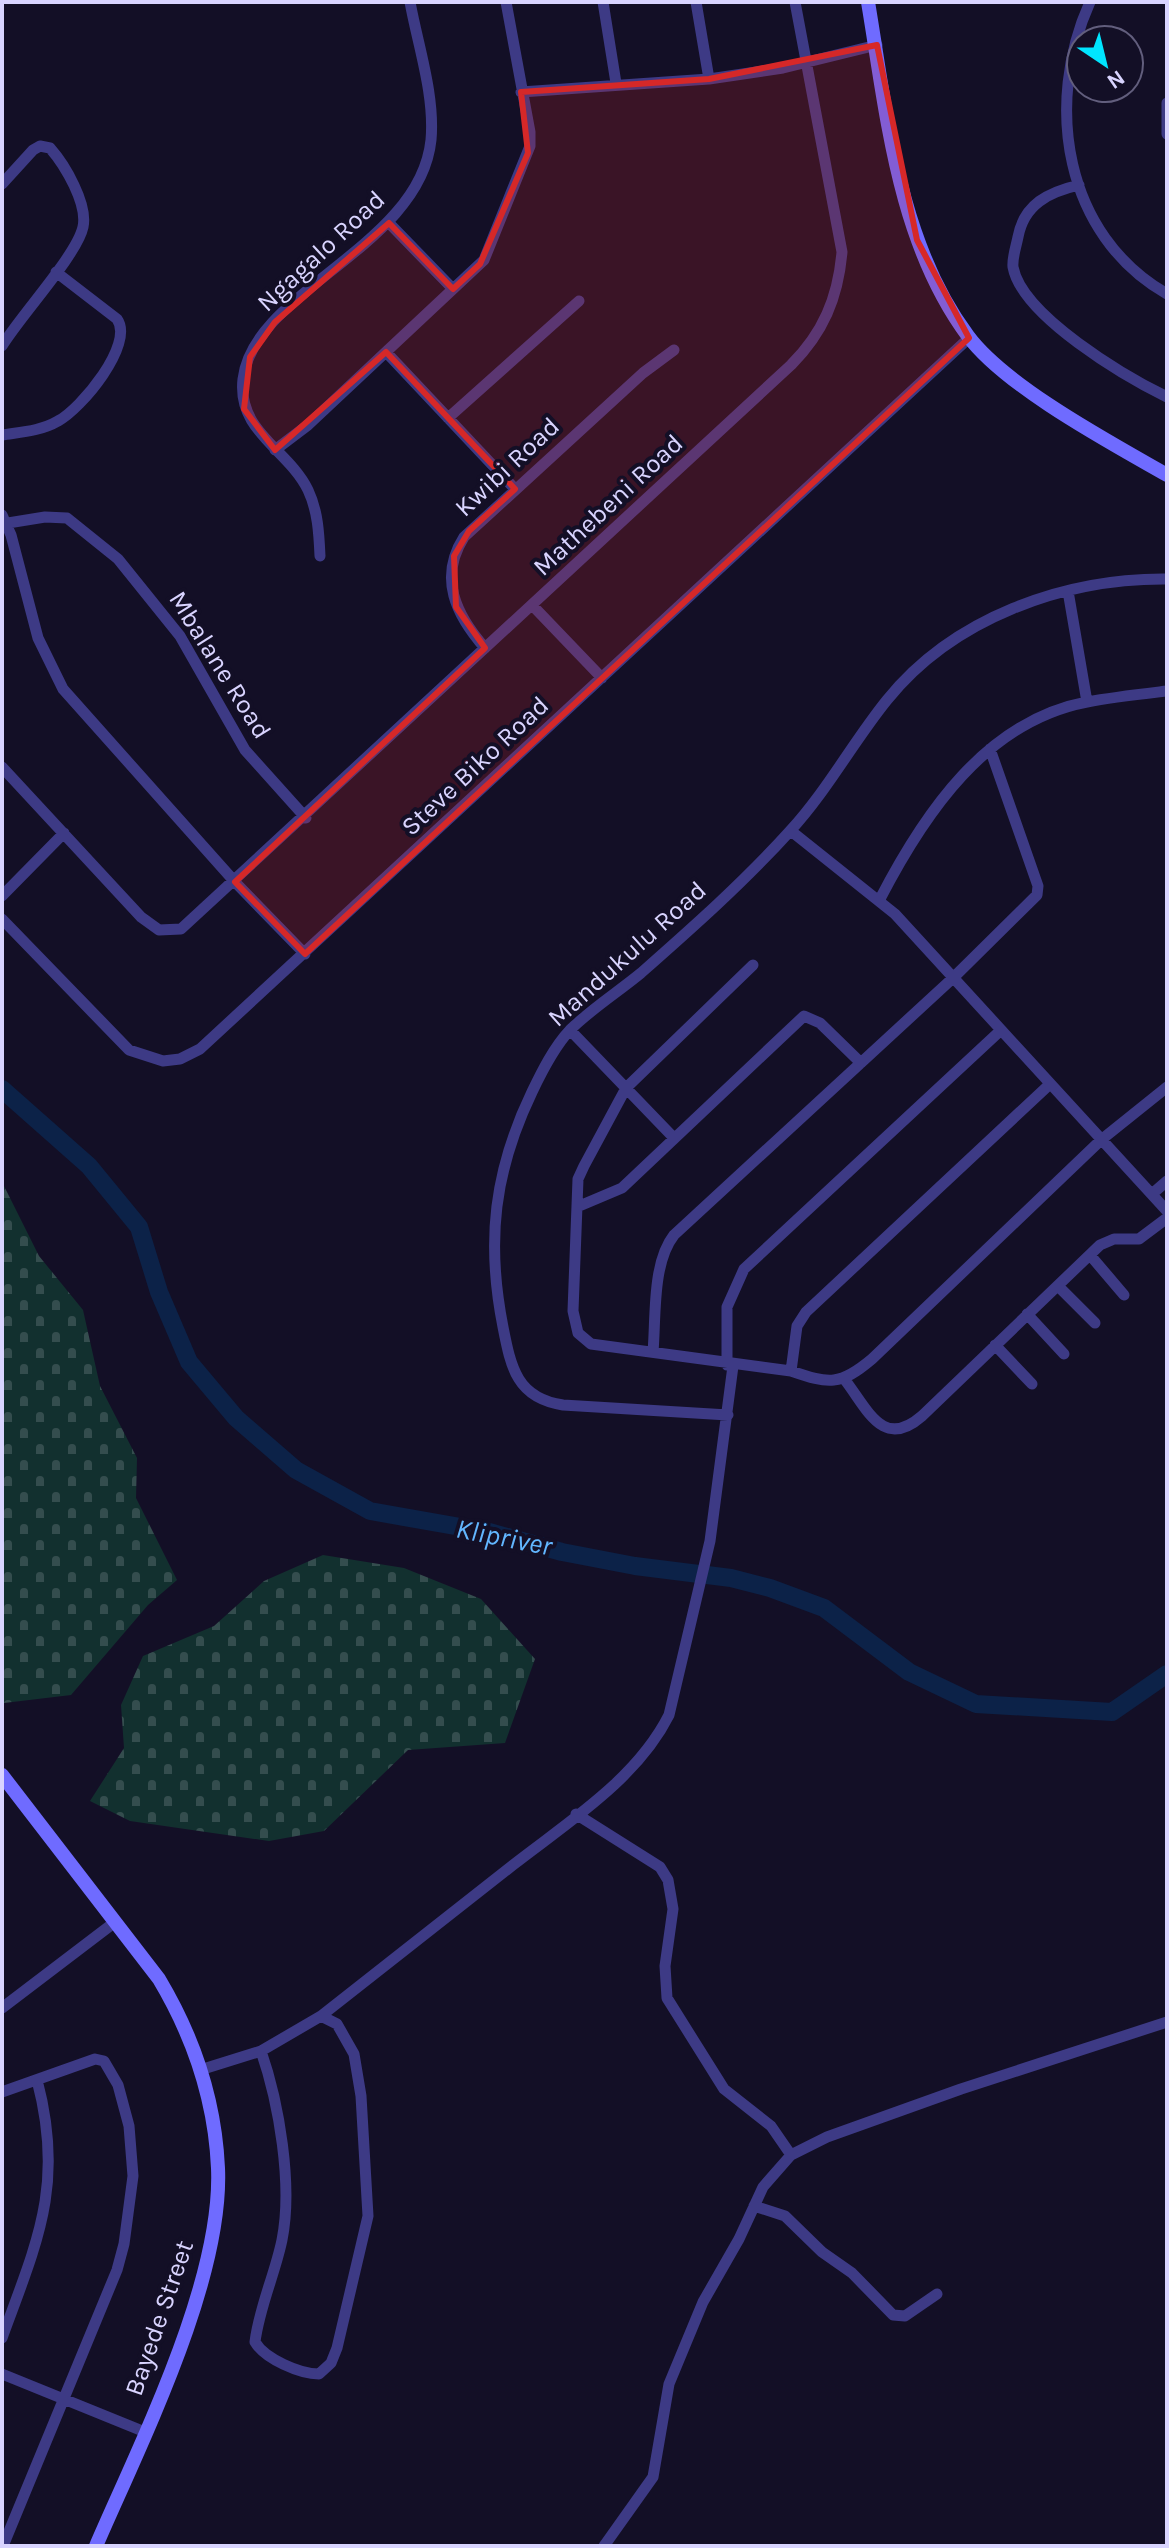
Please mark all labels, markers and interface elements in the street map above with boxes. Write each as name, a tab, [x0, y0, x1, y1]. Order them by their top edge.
north arrow	[1065, 24, 1145, 104]
text: N	[1102, 64, 1130, 95]
street label: Ngagalo Road	[251, 184, 391, 318]
street label: Kwibi Road	[448, 411, 566, 523]
street label: Mathebeni Road	[527, 428, 689, 582]
street label: Mbalane Road	[162, 585, 278, 745]
street label: Steve Biko Road	[395, 690, 555, 842]
street label: Mandukulu Road	[541, 875, 713, 1033]
water label: Klipriver	[453, 1512, 556, 1563]
street label: Bayede Street	[118, 2236, 200, 2400]

